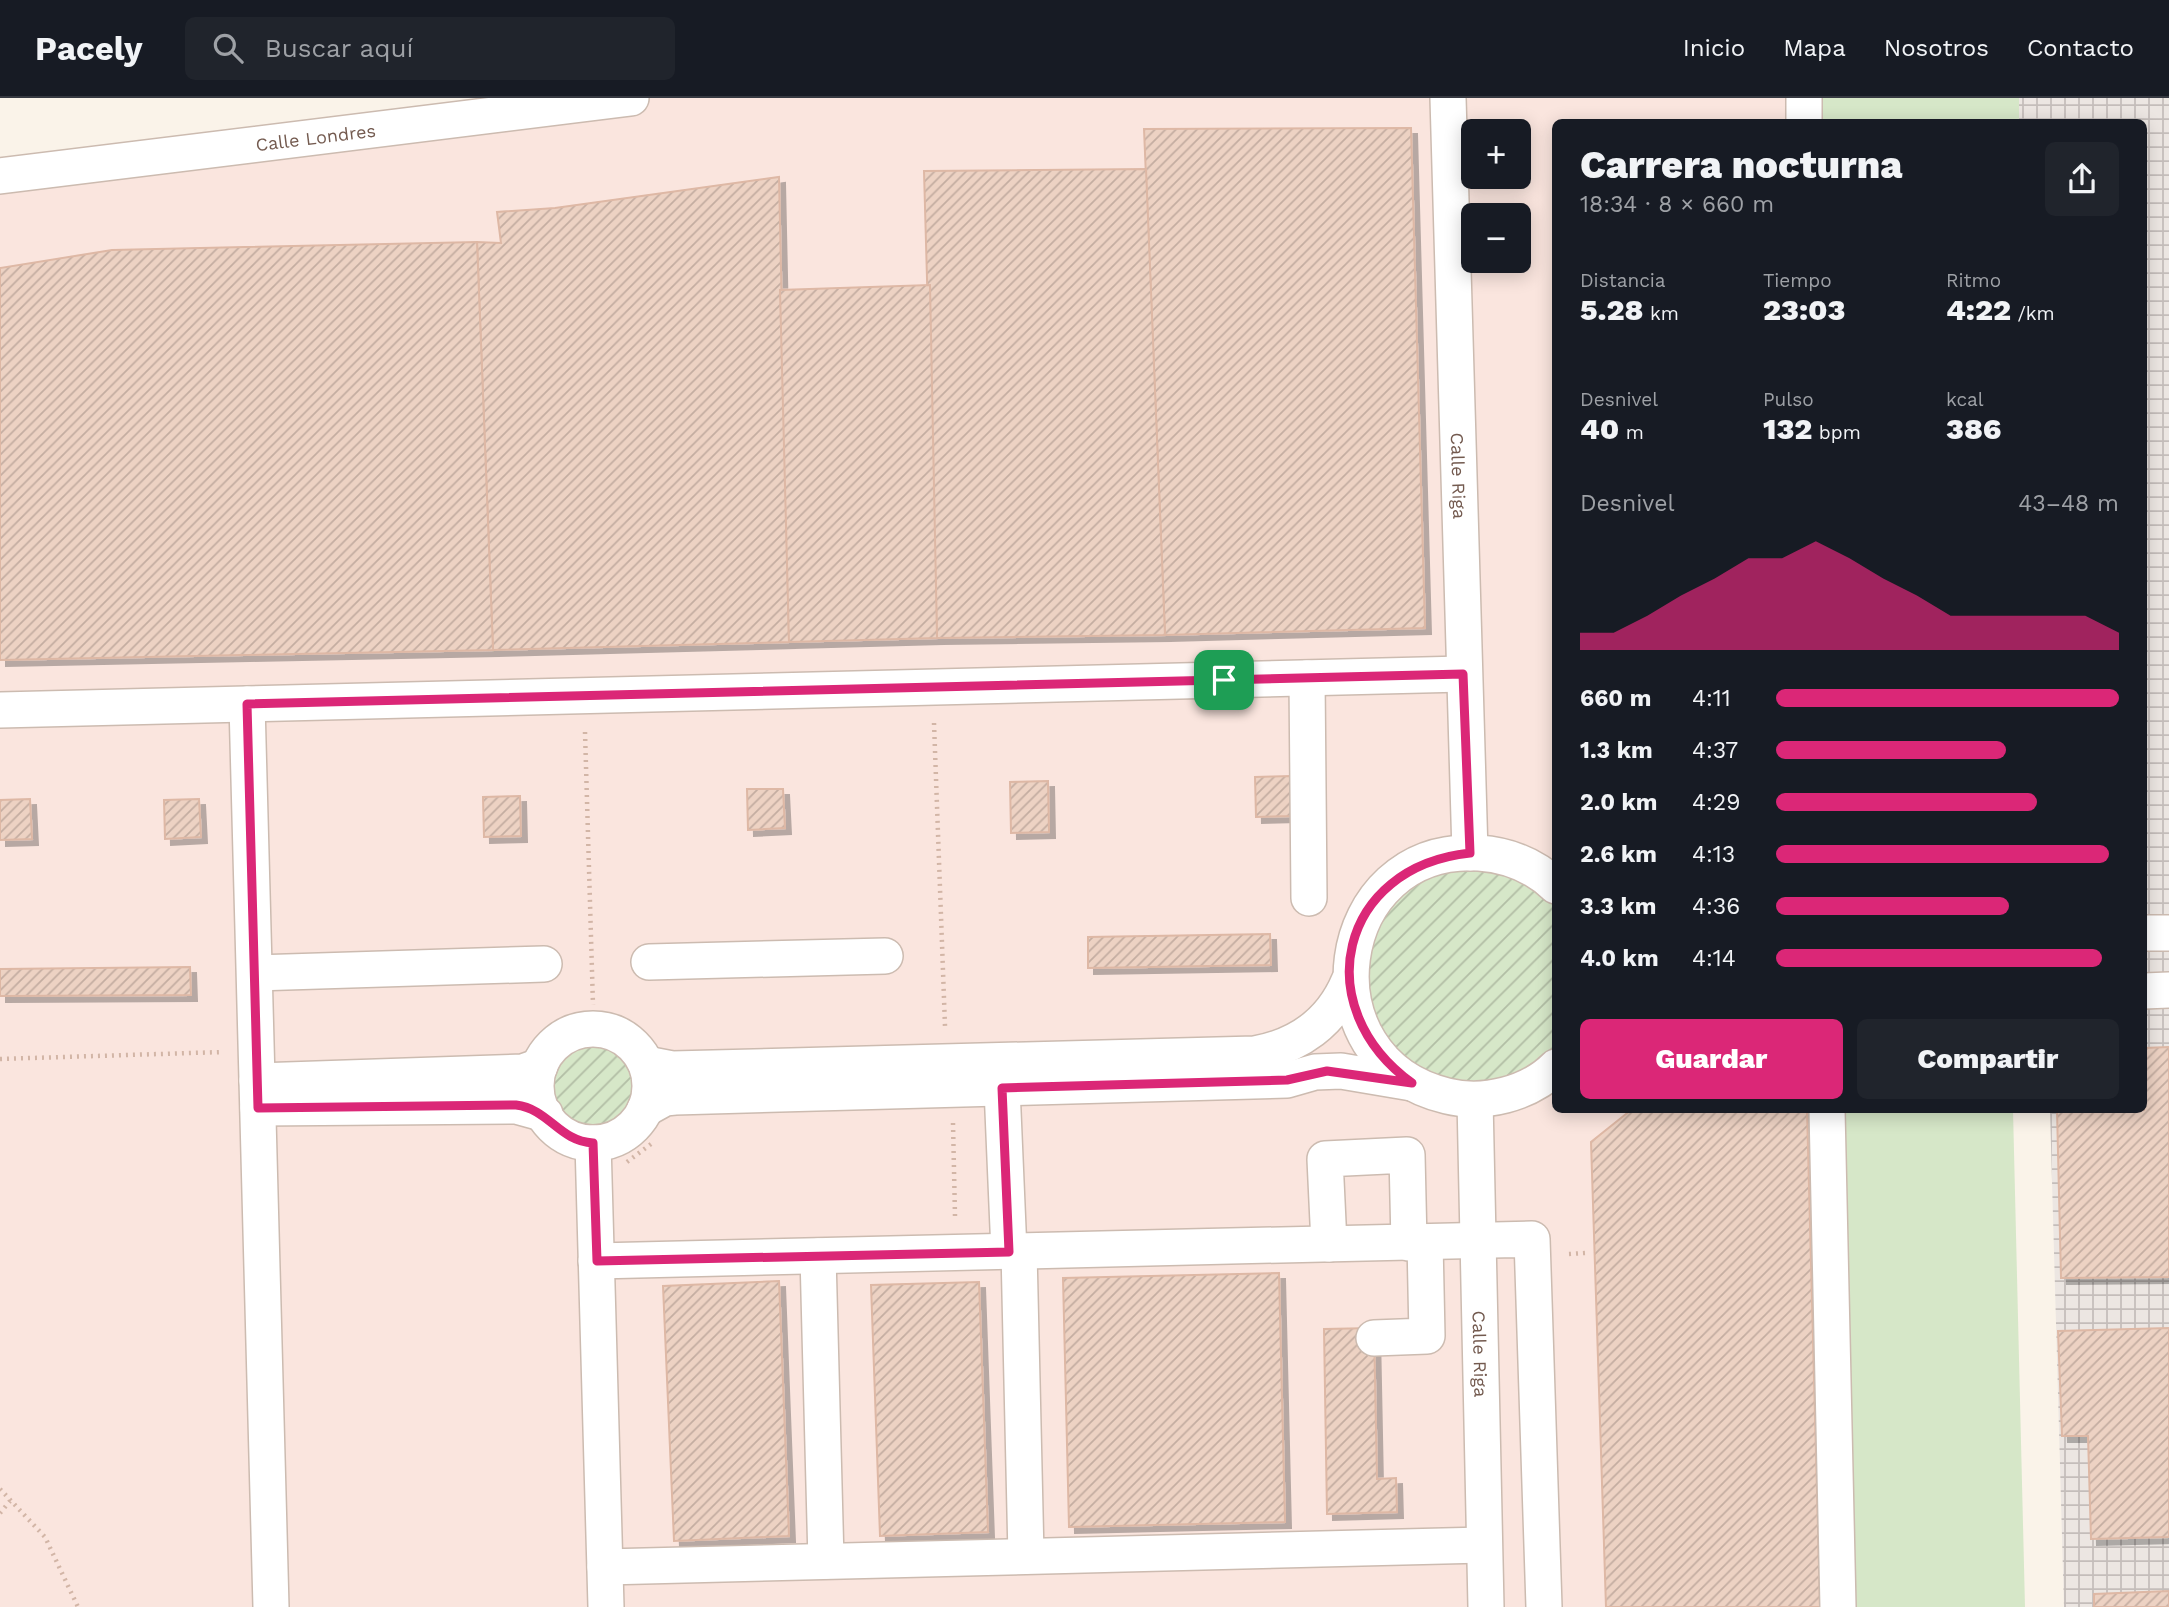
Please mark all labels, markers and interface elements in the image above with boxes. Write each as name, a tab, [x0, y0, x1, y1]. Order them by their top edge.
search box	[185, 17, 675, 80]
text: Pacely	[35, 29, 143, 68]
icon: search	[209, 29, 247, 67]
text: Buscar aquí	[265, 33, 414, 63]
text: Inicio	[1683, 34, 1745, 62]
text: Mapa	[1783, 34, 1846, 62]
text: Nosotros	[1884, 34, 1989, 62]
text: Contacto	[2027, 34, 2134, 62]
street label: Calle Londres	[254, 119, 377, 155]
map controls	[1461, 119, 1531, 273]
button: +	[1461, 119, 1531, 189]
button: share	[2045, 142, 2119, 216]
text: Carrera nocturna	[1580, 143, 1902, 187]
text: 18:34 · 8 × 660 m	[1580, 191, 1774, 218]
button: −	[1461, 203, 1531, 273]
text: Distancia	[1580, 269, 1666, 292]
text: Tiempo	[1763, 269, 1832, 292]
text: Ritmo	[1946, 269, 2001, 292]
text: 5.28	[1580, 292, 1643, 327]
text: 23:03	[1763, 292, 1845, 327]
text: 4:22	[1946, 292, 2011, 327]
text: km	[1643, 302, 1679, 325]
text: /km	[2011, 302, 2055, 325]
text: Desnivel	[1580, 388, 1658, 411]
text: Pulso	[1763, 388, 1814, 411]
text: kcal	[1946, 388, 1984, 411]
text: 40	[1580, 411, 1619, 446]
text: 132	[1763, 411, 1812, 446]
text: 386	[1946, 411, 2001, 446]
text: m	[1619, 421, 1644, 444]
text: bpm	[1812, 421, 1861, 444]
street label: Calle Riga	[1447, 432, 1471, 519]
text: Desnivel	[1580, 490, 1675, 517]
text: 43–48 m	[2018, 490, 2119, 517]
pin	[1194, 650, 1254, 710]
icon: arrive	[1205, 661, 1243, 699]
text: 660 m	[1580, 685, 1651, 712]
text: 4:11	[1692, 685, 1731, 712]
text: 1.3 km	[1580, 737, 1653, 764]
text: 4:37	[1692, 737, 1738, 764]
text: 2.0 km	[1580, 789, 1658, 816]
text: 4:29	[1692, 789, 1740, 816]
text: 2.6 km	[1580, 841, 1657, 868]
text: 4:13	[1692, 841, 1735, 868]
text: 3.3 km	[1580, 893, 1656, 920]
text: 4:36	[1692, 893, 1740, 920]
text: 4.0 km	[1580, 945, 1659, 972]
text: 4:14	[1692, 945, 1736, 972]
button: Guardar	[1580, 1019, 1843, 1099]
button: Compartir	[1857, 1019, 2119, 1099]
street label: Calle Riga	[1469, 1310, 1492, 1397]

